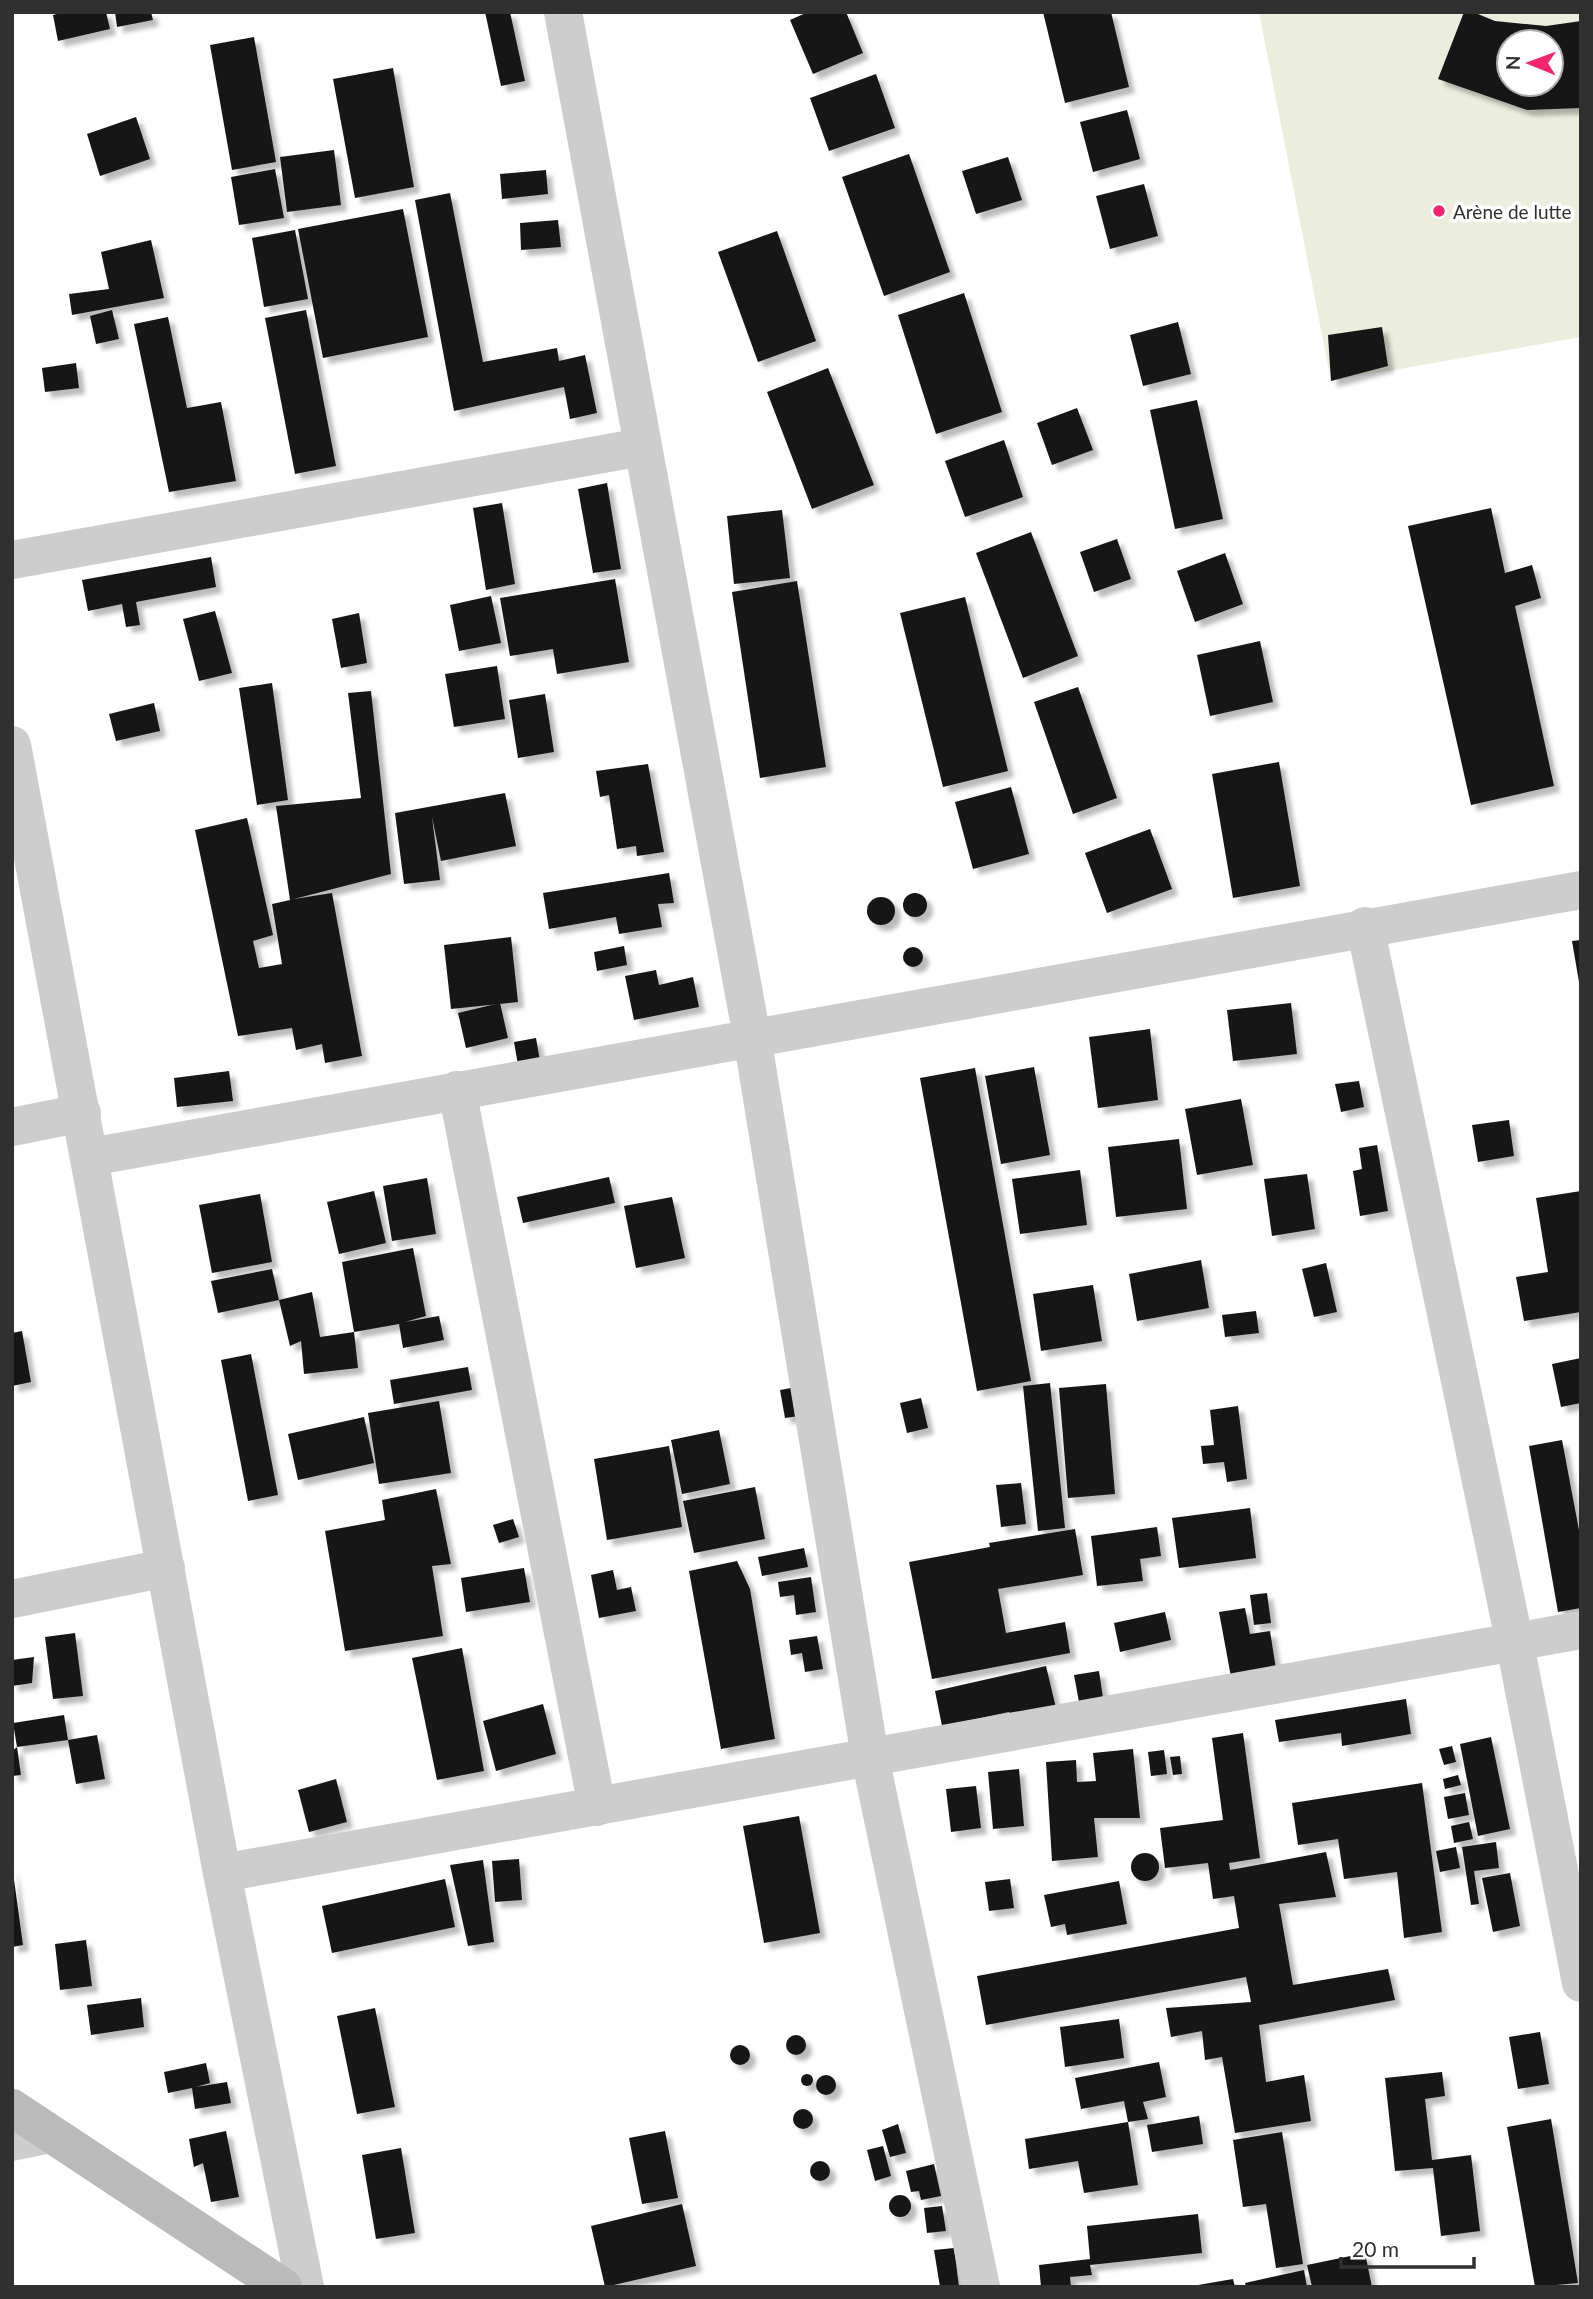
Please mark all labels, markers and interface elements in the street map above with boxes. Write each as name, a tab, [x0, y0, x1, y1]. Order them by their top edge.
north arrow	[1495, 28, 1565, 98]
text: N	[1501, 55, 1524, 70]
place label: Arène de lutte	[1453, 200, 1571, 223]
marker: Arène de lutte	[1431, 203, 1447, 219]
scale bar	[1341, 2226, 1474, 2270]
text: 20 m	[1352, 2236, 1399, 2261]

